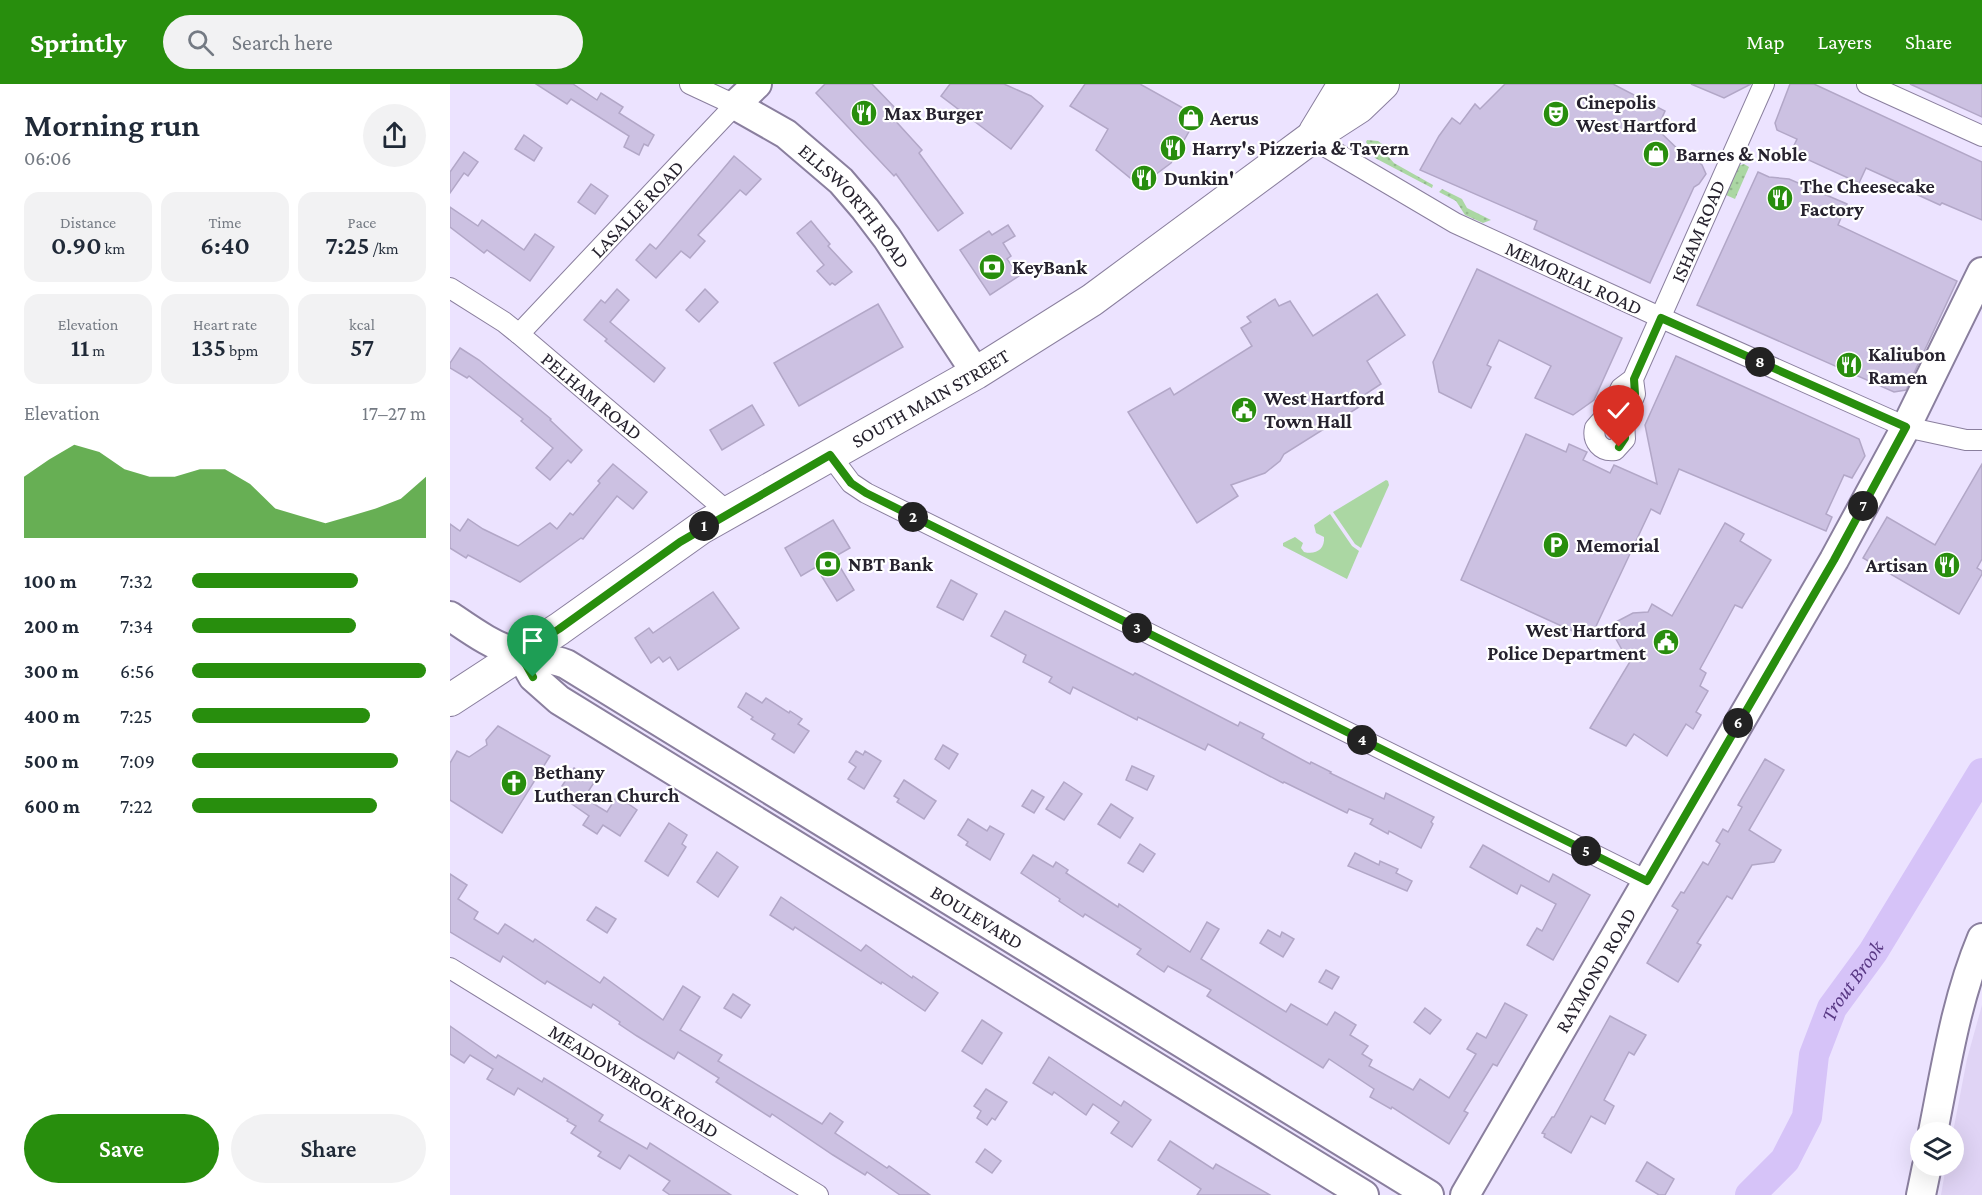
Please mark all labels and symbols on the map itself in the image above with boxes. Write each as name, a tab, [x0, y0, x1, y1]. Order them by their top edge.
place label: Cinepolis West Hartford	[1575, 91, 1696, 136]
restaurant icon: Max Burger	[849, 98, 879, 128]
theatre icon: Cinepolis West Hartford	[1541, 99, 1571, 129]
place label: Max Burger	[884, 102, 983, 124]
shop icon: Aerus	[1176, 103, 1206, 133]
place label: Aerus	[1209, 107, 1259, 129]
restaurant icon: Harry's Pizzeria & Tavern	[1158, 133, 1188, 163]
place label: Harry's Pizzeria & Tavern	[1192, 137, 1409, 159]
street label: ELLSWORTH ROAD	[794, 139, 915, 272]
shop icon: Barnes & Noble	[1641, 139, 1671, 169]
place label: Barnes & Noble	[1676, 143, 1807, 165]
street label: LASALLE ROAD	[586, 156, 688, 262]
restaurant icon: Dunkin'	[1129, 163, 1159, 193]
place label: Dunkin'	[1164, 167, 1234, 189]
place label: The Cheesecake Factory	[1800, 175, 1935, 220]
street label: ISHAM ROAD	[1667, 176, 1729, 286]
restaurant icon: The Cheesecake Factory	[1765, 183, 1795, 213]
street label: MEMORIAL ROAD	[1502, 237, 1646, 319]
bank icon: KeyBank	[977, 252, 1007, 282]
place label: KeyBank	[1012, 256, 1088, 278]
place label: Kaliubon Ramen	[1868, 343, 1947, 388]
street label: SOUTH MAIN STREET	[848, 344, 1013, 452]
pin: 8	[1745, 347, 1775, 377]
street label: PELHAM ROAD	[537, 348, 647, 444]
restaurant icon: Kaliubon Ramen	[1834, 350, 1864, 380]
pin	[1593, 385, 1644, 447]
place label: West Hartford Town Hall	[1263, 387, 1384, 432]
public building icon: West Hartford Town Hall	[1229, 395, 1259, 425]
pin: 7	[1848, 491, 1878, 521]
pin: 2	[898, 502, 928, 532]
pin: 1	[689, 511, 719, 541]
parking icon: Memorial	[1541, 530, 1571, 560]
place label: Memorial	[1576, 534, 1660, 556]
bank icon: NBT Bank	[813, 549, 843, 579]
restaurant icon: Artisan	[1932, 550, 1962, 580]
place label: NBT Bank	[848, 553, 934, 575]
place label: Artisan	[1865, 554, 1929, 576]
pin: 3	[1122, 613, 1152, 643]
pin	[507, 615, 558, 677]
place label: West Hartford Police Department	[1487, 619, 1647, 664]
public building icon: West Hartford Police Department	[1651, 627, 1681, 657]
pin: 6	[1723, 708, 1753, 738]
pin: 4	[1347, 725, 1377, 755]
place label: Bethany Lutheran Church	[534, 761, 680, 806]
church icon: Bethany Lutheran Church	[499, 768, 529, 798]
pin: 5	[1571, 836, 1601, 866]
street label: BOULEVARD	[927, 880, 1027, 954]
street label: RAYMOND ROAD	[1551, 904, 1641, 1037]
water label: Trout Brook	[1816, 936, 1889, 1025]
street label: MEADOWBROOK ROAD	[545, 1020, 723, 1142]

